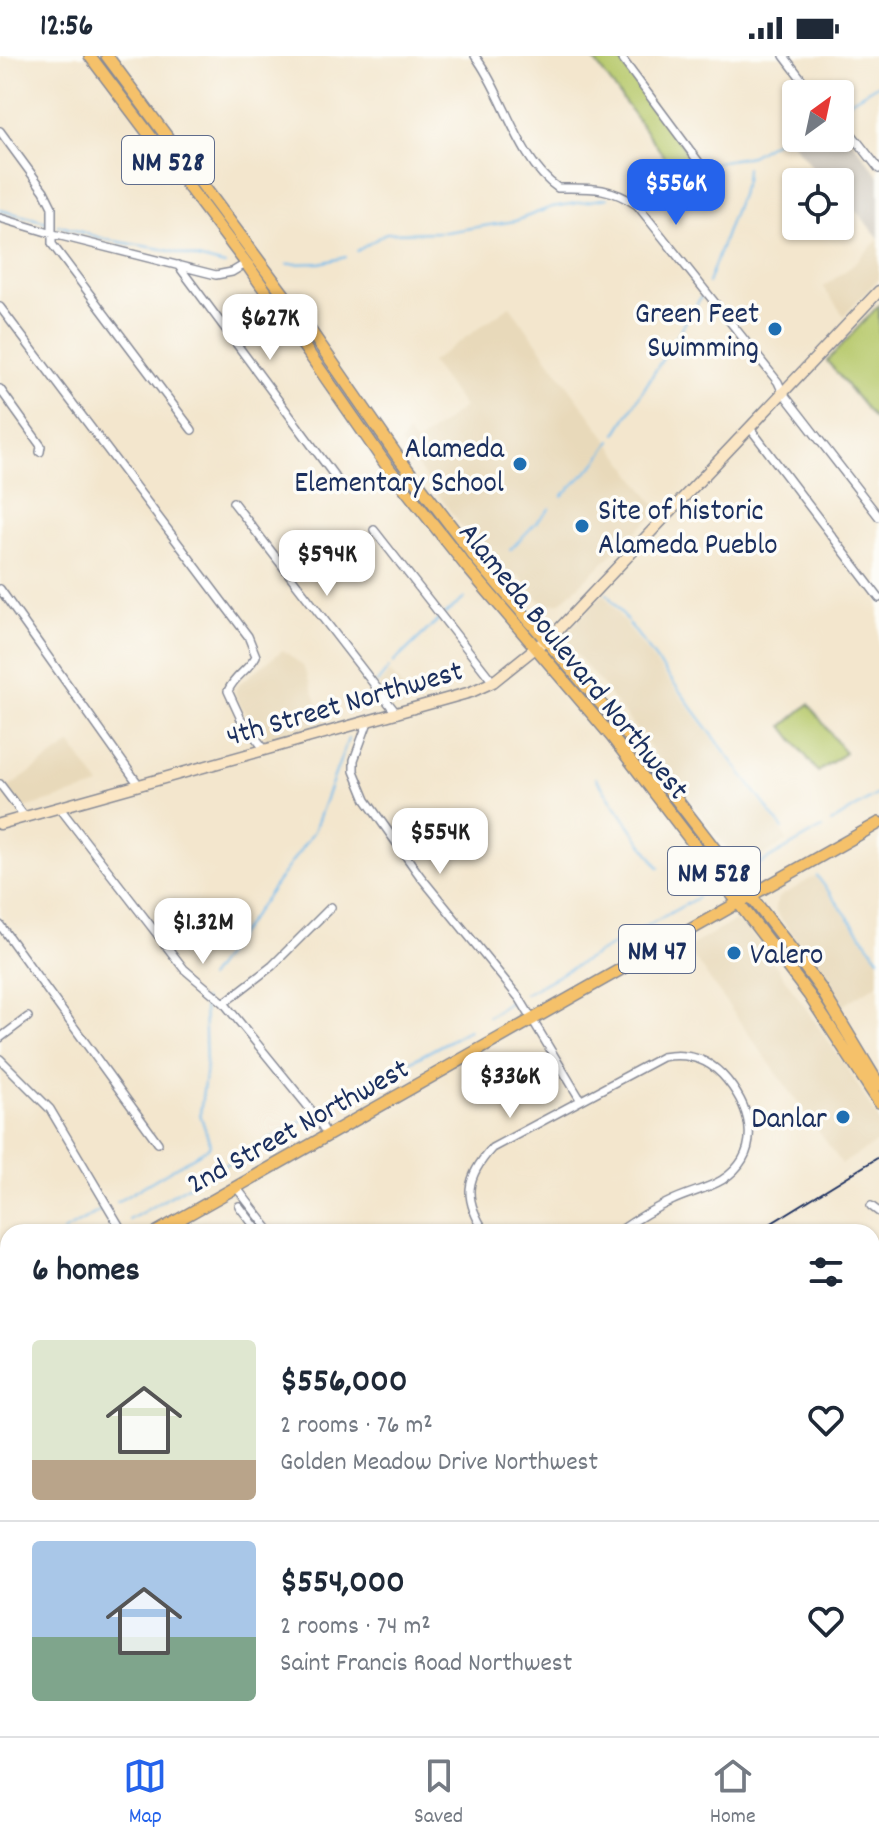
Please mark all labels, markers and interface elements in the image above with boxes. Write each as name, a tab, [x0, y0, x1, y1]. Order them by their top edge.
text: 12:56	[40, 7, 93, 50]
north arrow	[782, 80, 854, 152]
map controls	[782, 80, 854, 240]
road number: NM 528	[122, 136, 214, 184]
pin: $556K	[620, 159, 732, 227]
text: $556K	[645, 166, 707, 203]
button: locate	[782, 168, 854, 240]
pin: $627K	[214, 294, 326, 362]
place label: Green Feet Swimming	[635, 295, 759, 372]
text: $627K	[240, 301, 300, 338]
marker: Green Feet Swimming	[766, 320, 784, 338]
place label: Alameda Elementary School	[294, 430, 505, 507]
marker: Alameda Elementary School	[511, 455, 529, 473]
place label: Site of historic Alameda Pueblo	[598, 492, 778, 569]
street label: Alameda Boulevard Northwest	[446, 515, 697, 811]
marker: Site of historic Alameda Pueblo	[573, 517, 591, 535]
pin: $594K	[271, 530, 383, 598]
text: $594K	[297, 537, 357, 574]
street label: 4th Street Northwest	[222, 652, 469, 761]
pin: $554K	[384, 808, 496, 876]
text: $554K	[410, 815, 470, 852]
road number: NM 528	[668, 847, 760, 895]
pin: $1.32M	[138, 898, 268, 966]
text: $1.32M	[172, 905, 234, 942]
road number: NM 47	[619, 925, 695, 973]
place label: Valero	[750, 936, 823, 979]
marker: Valero	[725, 944, 743, 962]
street label: 2nd Street Northwest	[180, 1050, 418, 1208]
pin: $336K	[454, 1052, 566, 1120]
text: $336K	[479, 1059, 541, 1096]
place label: Danlar	[751, 1100, 827, 1143]
marker: Danlar	[834, 1108, 852, 1126]
text: 6 homes	[32, 1248, 140, 1297]
icon: filters	[804, 1250, 848, 1294]
text: $556,000	[280, 1359, 407, 1408]
icon: home	[96, 1372, 192, 1468]
icon: heart	[804, 1398, 848, 1442]
text: 2 rooms · 76 m²	[280, 1408, 433, 1445]
text: Golden Meadow Drive Northwest	[280, 1445, 598, 1482]
text: $554,000	[280, 1560, 405, 1609]
icon: home	[96, 1573, 192, 1669]
icon: heart	[804, 1599, 848, 1643]
text: 2 rooms · 74 m²	[280, 1609, 431, 1646]
text: Saint Francis Road Northwest	[280, 1646, 572, 1683]
tab: Map	[123, 1754, 167, 1833]
tab: Saved	[414, 1754, 463, 1833]
tab: Home	[710, 1754, 756, 1833]

